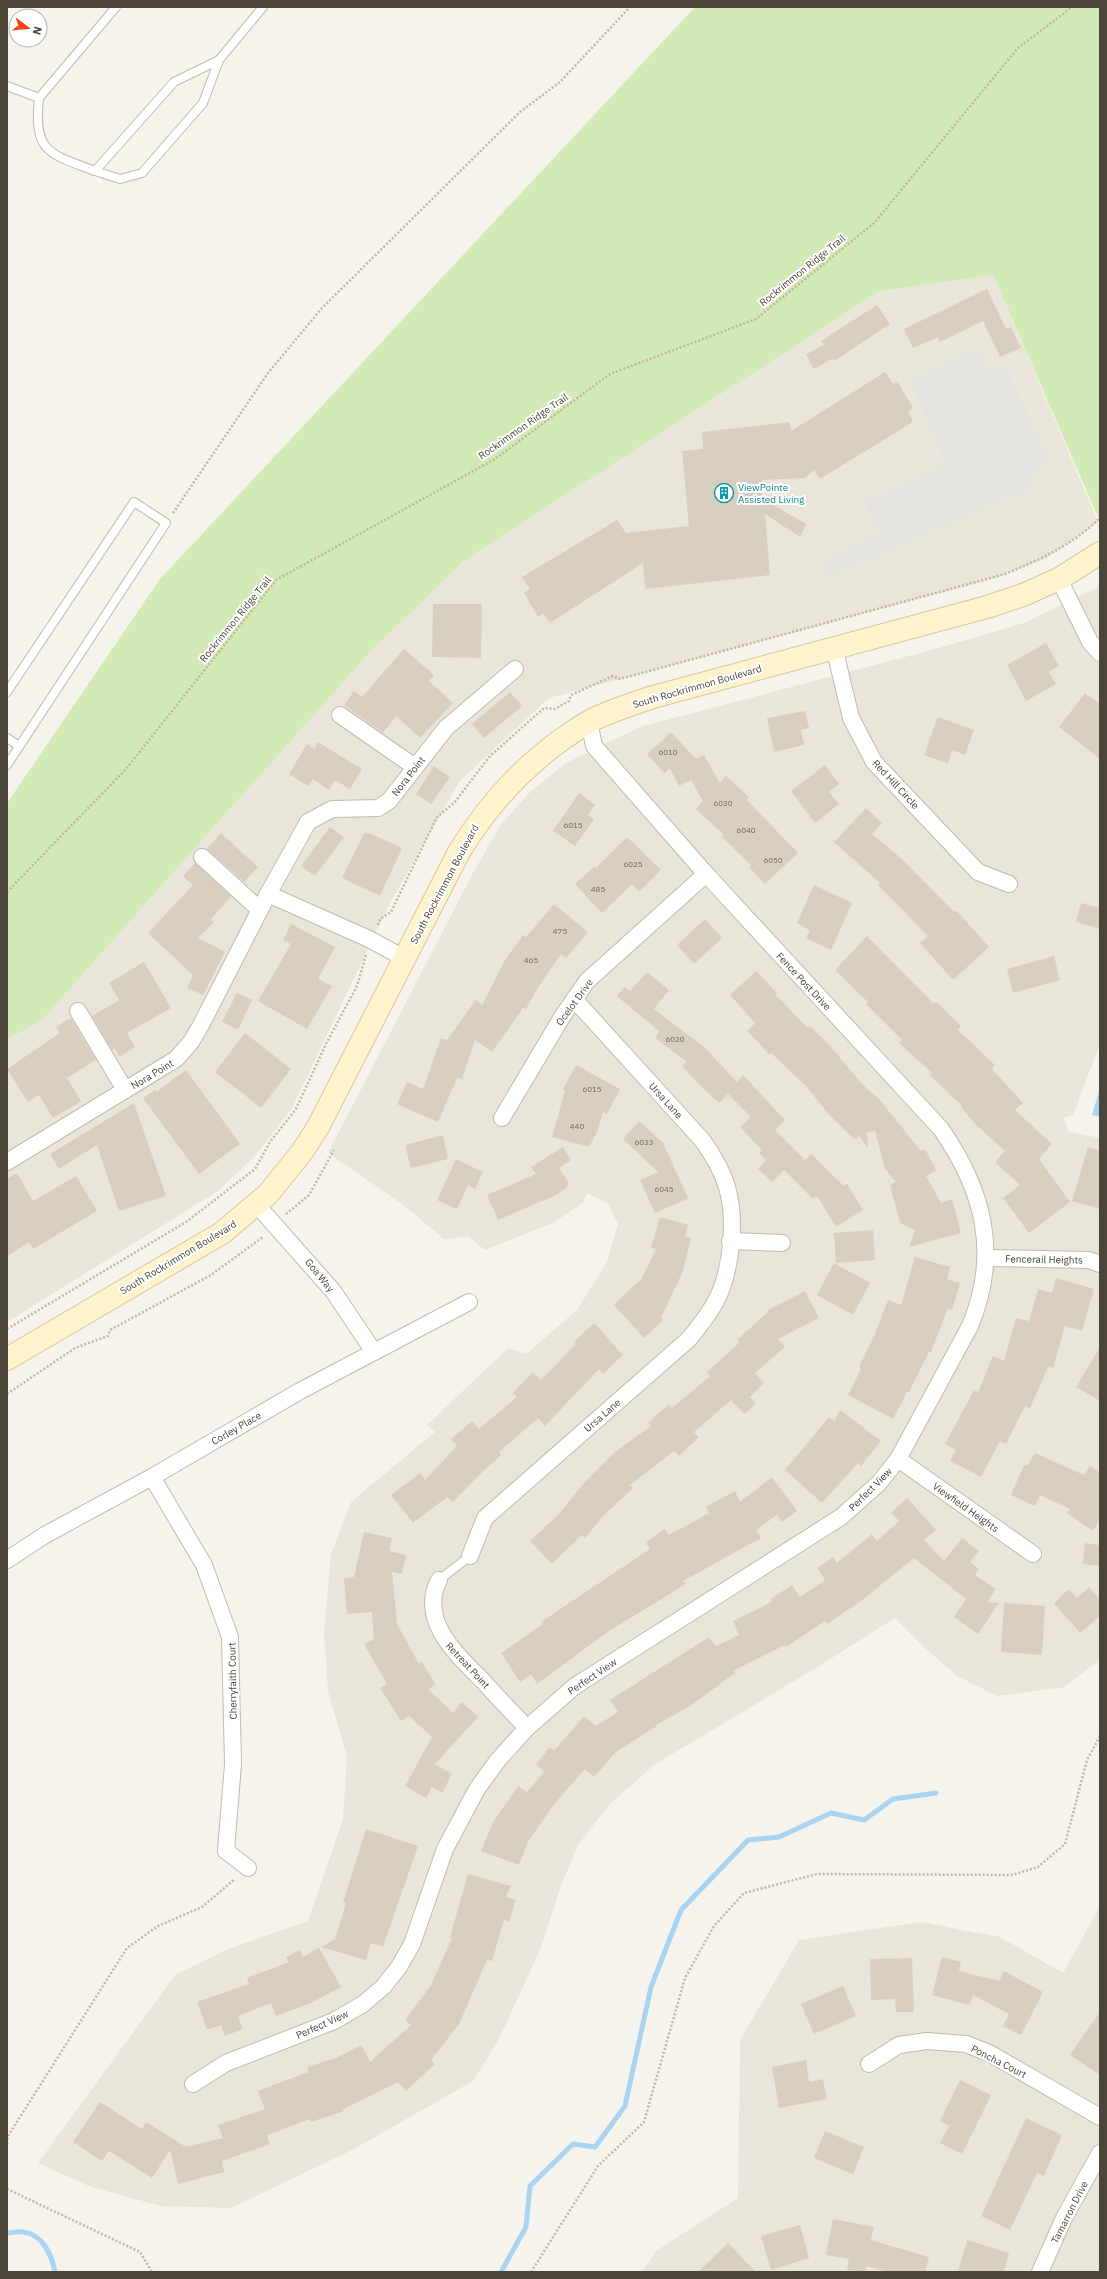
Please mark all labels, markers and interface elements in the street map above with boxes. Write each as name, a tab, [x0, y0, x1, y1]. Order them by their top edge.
north arrow	[8, 8, 48, 48]
text: N	[30, 25, 45, 37]
street label: Rockrimmon Ridge Trail	[757, 232, 848, 309]
street label: Rockrimmon Ridge Trail	[476, 390, 571, 462]
place label: ViewPointe Assisted Living	[738, 481, 805, 506]
building icon: ViewPointe Assisted Living	[713, 482, 735, 504]
street label: Rockrimmon Ridge Trail	[197, 574, 274, 665]
street label: South Rockrimmon Boulevard	[631, 662, 763, 711]
house number: 6010	[658, 747, 678, 757]
street label: Nora Point	[389, 753, 428, 799]
street label: Red Hill Circle	[869, 757, 922, 812]
house number: 6030	[713, 798, 733, 808]
house number: 6015	[563, 820, 583, 830]
street label: South Rockrimmon Boulevard	[407, 822, 482, 946]
house number: 6040	[736, 825, 756, 835]
house number: 6050	[763, 855, 783, 865]
house number: 6025	[623, 859, 643, 869]
house number: 485	[591, 884, 605, 894]
house number: 475	[553, 926, 567, 936]
street label: Fence Post Drive	[773, 950, 834, 1013]
house number: 465	[524, 955, 538, 965]
street label: Ocelot Drive	[553, 976, 596, 1028]
house number: 6020	[665, 1034, 685, 1044]
street label: Nora Point	[129, 1056, 176, 1092]
street label: Ursa Lane	[646, 1079, 686, 1122]
house number: 6015	[582, 1084, 602, 1094]
house number: 440	[570, 1121, 584, 1131]
house number: 6033	[634, 1137, 654, 1147]
house number: 6045	[654, 1184, 674, 1194]
street label: South Rockrimmon Boulevard	[118, 1217, 239, 1297]
street label: Fencerail Heights	[1005, 1252, 1083, 1267]
street label: Goa Way	[302, 1256, 337, 1295]
street label: Ursa Lane	[581, 1396, 624, 1435]
street label: Corley Place	[209, 1409, 264, 1448]
street label: Perfect View	[846, 1465, 895, 1514]
street label: Viewfield Heights	[930, 1480, 1002, 1535]
street label: Retreat Point	[443, 1639, 493, 1692]
street label: Cherryfaith Court	[225, 1642, 240, 1720]
street label: Perfect View	[565, 1655, 620, 1698]
street label: Perfect View	[294, 2007, 351, 2042]
street label: Poncha Court	[969, 2042, 1029, 2081]
street label: Tamarron Drive	[1048, 2178, 1091, 2246]

